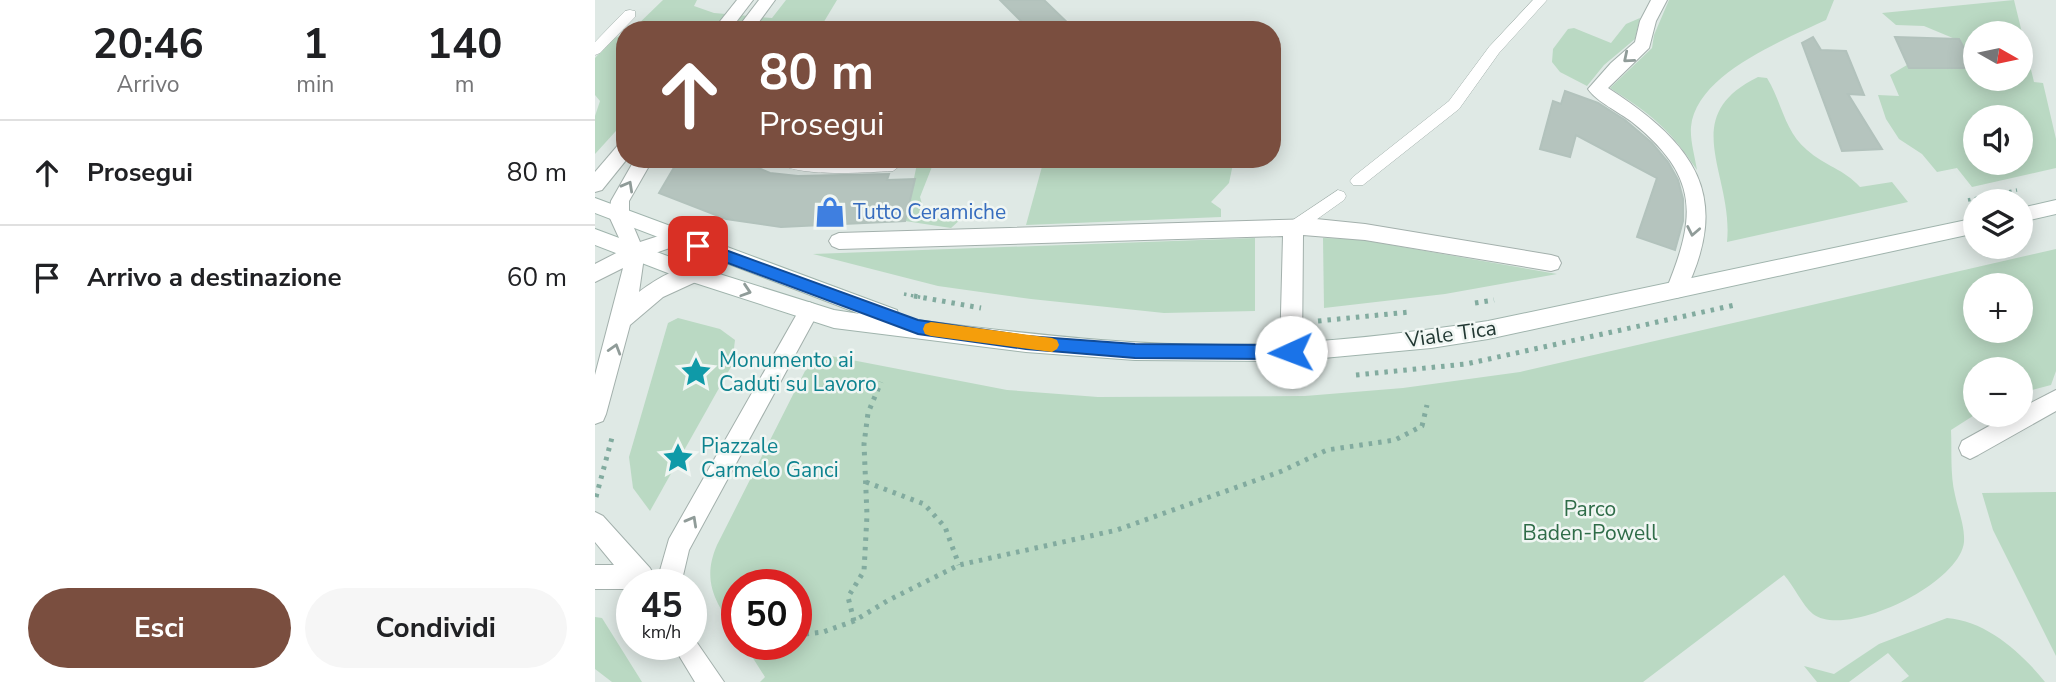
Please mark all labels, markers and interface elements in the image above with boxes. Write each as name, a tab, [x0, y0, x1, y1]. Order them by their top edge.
text: 20:46	[93, 16, 204, 73]
text: 1	[303, 16, 328, 73]
text: 140	[427, 16, 502, 73]
north arrow	[1963, 21, 2033, 91]
map controls	[1963, 21, 2033, 427]
text: 80 m	[759, 39, 874, 106]
icon: ahead	[644, 49, 735, 140]
one-way arrow	[1623, 50, 1636, 62]
text: Arrivo	[117, 69, 180, 100]
text: min	[296, 69, 334, 100]
text: m	[455, 69, 475, 100]
text: Prosegui	[759, 103, 885, 146]
button: sound	[1963, 105, 2033, 175]
icon: ahead	[28, 154, 66, 192]
text: Prosegui	[87, 155, 193, 190]
text: 80 m	[507, 155, 567, 190]
one-way arrow	[620, 181, 633, 193]
button: layers	[1963, 189, 2033, 259]
shop icon: Tutto Ceramiche	[813, 195, 847, 229]
place label: Tutto Ceramiche	[853, 198, 1006, 226]
pin	[668, 216, 728, 276]
one-way arrow	[1687, 225, 1702, 237]
icon: arrive	[679, 227, 717, 265]
icon: arrive	[28, 259, 66, 297]
text: Arrivo a destinazione	[87, 260, 342, 295]
text: 60 m	[507, 260, 567, 295]
button: +	[1963, 273, 2033, 343]
one-way arrow	[739, 283, 751, 297]
street label: Viale Tica	[1403, 314, 1498, 354]
position arrow	[1254, 315, 1328, 389]
one-way arrow	[606, 343, 621, 355]
place label: Monumento ai Caduti su Lavoro	[719, 346, 877, 398]
place icon: Monumento ai Caduti su Lavoro	[679, 355, 713, 389]
button: −	[1963, 357, 2033, 427]
place label: Piazzale Carmelo Ganci	[701, 432, 839, 484]
place icon: Piazzale Carmelo Ganci	[661, 441, 695, 475]
park label: Parco Baden-Powell	[1522, 495, 1658, 547]
one-way arrow	[684, 516, 697, 529]
speed limit sign: 50	[721, 569, 812, 660]
text: 45	[640, 582, 683, 629]
button: Esci	[28, 588, 291, 668]
button: Condividi	[305, 588, 567, 668]
text: km/h	[642, 620, 681, 644]

